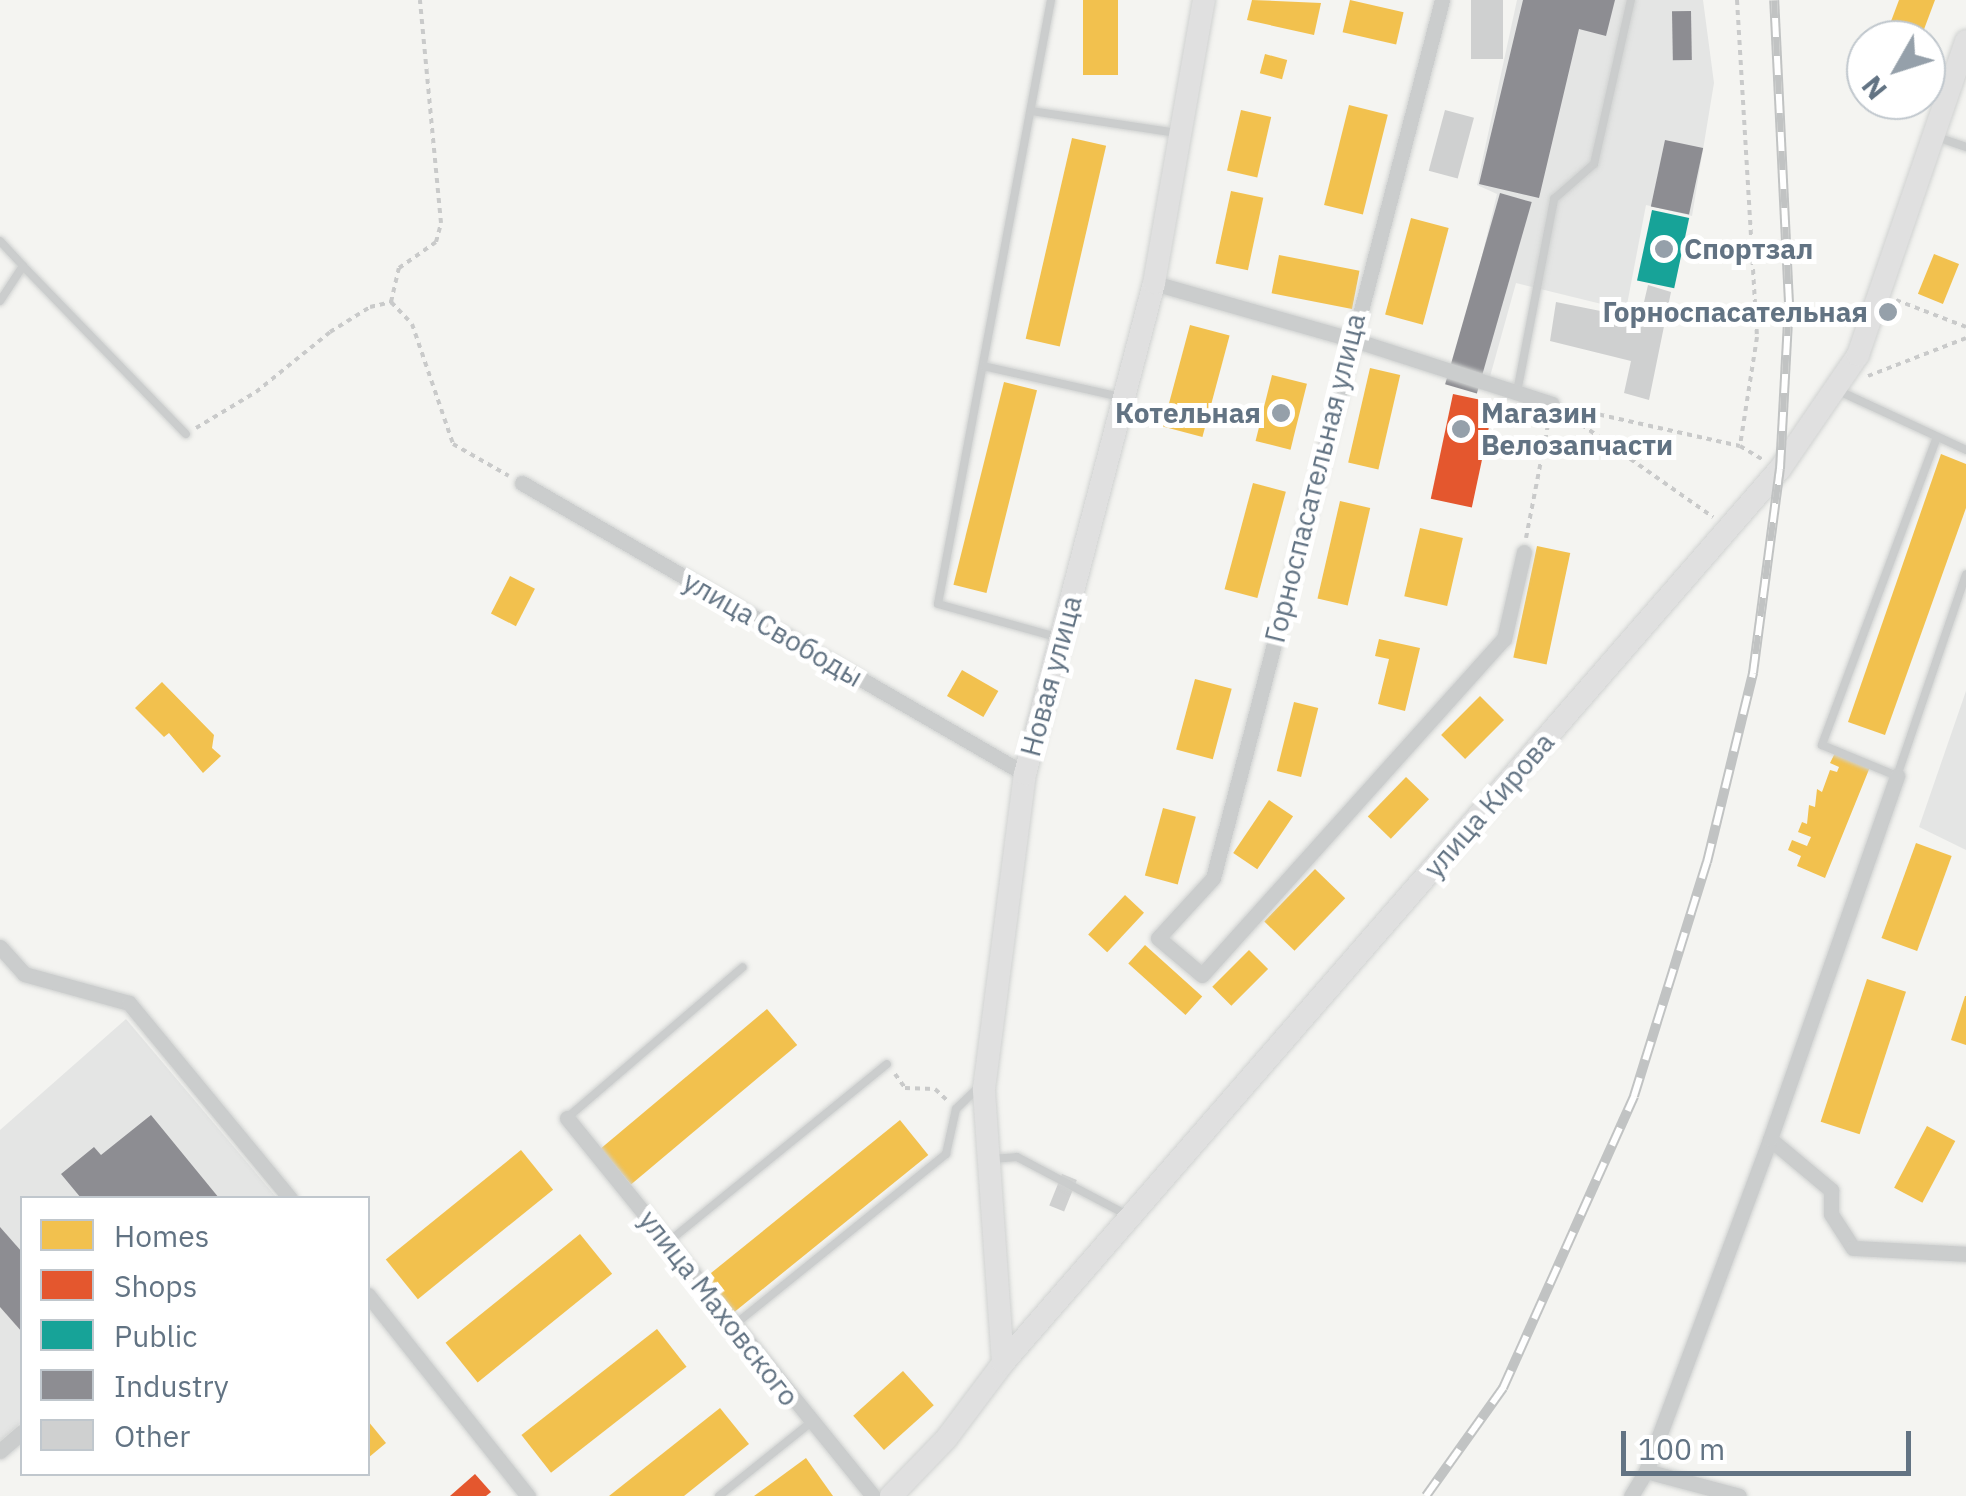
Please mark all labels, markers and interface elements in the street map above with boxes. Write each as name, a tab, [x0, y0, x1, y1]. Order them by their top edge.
north arrow	[1846, 20, 1946, 120]
text: N	[1853, 68, 1895, 107]
place label: Спортзал	[1684, 232, 1813, 266]
marker: Спортзал	[1653, 238, 1675, 260]
place label: Горноспасательная	[1602, 295, 1868, 329]
marker: Горноспасательная	[1877, 301, 1899, 323]
street label: Горноспасательная улица	[1258, 310, 1372, 646]
place label: Котельная	[1115, 396, 1261, 430]
place label: Магазин Велозапчасти	[1481, 396, 1673, 462]
marker: Котельная	[1270, 402, 1292, 424]
marker: Магазин Велозапчасти	[1450, 418, 1472, 440]
street label: улица Свободы	[677, 564, 869, 694]
street label: Новая улица	[1013, 592, 1089, 760]
street label: улица Кирова	[1417, 726, 1561, 884]
legend	[20, 1196, 370, 1476]
street label: улица Маховского	[632, 1203, 806, 1413]
text: Homes	[114, 1216, 209, 1255]
text: Shops	[114, 1266, 197, 1305]
text: Public	[114, 1316, 197, 1355]
text: Industry	[114, 1366, 229, 1405]
scale bar	[1626, 1411, 1916, 1473]
text: Other	[114, 1416, 190, 1455]
text: 100 m	[1638, 1429, 1725, 1468]

